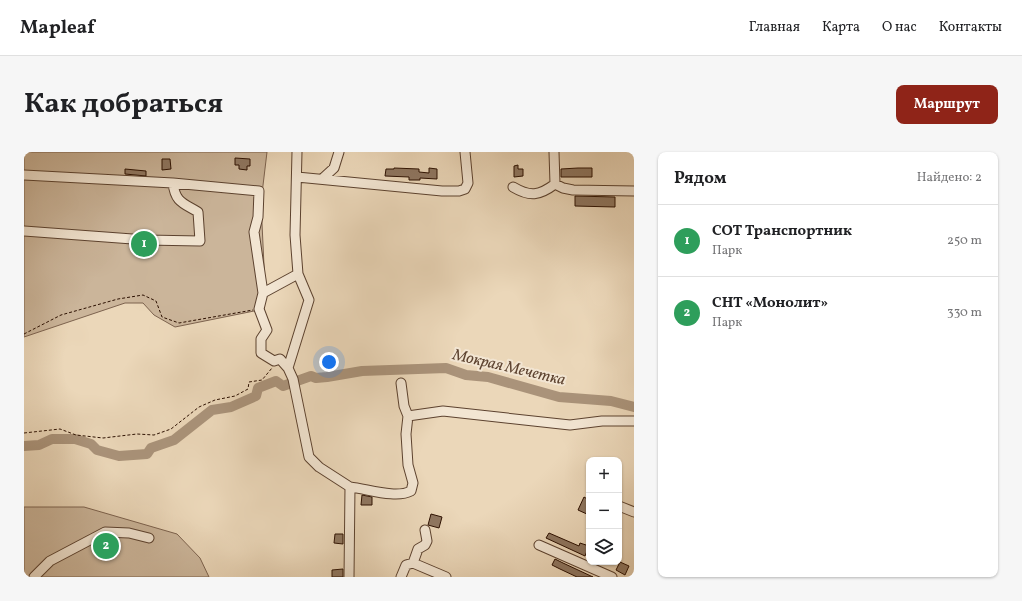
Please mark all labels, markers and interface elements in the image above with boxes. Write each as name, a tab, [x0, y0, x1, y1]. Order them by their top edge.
text: Mapleaf	[20, 15, 95, 41]
text: Главная	[749, 18, 800, 37]
text: Карта	[822, 18, 860, 37]
text: О нас	[882, 18, 917, 37]
text: Контакты	[939, 18, 1002, 37]
text: Как добраться	[24, 85, 223, 124]
button: Маршрут	[896, 85, 998, 124]
text: Рядом	[674, 167, 727, 190]
text: Найдено: 2	[917, 169, 982, 187]
text: СОТ Транспортник	[712, 221, 852, 242]
pin: 1	[131, 229, 157, 259]
text: 1	[684, 232, 690, 250]
text: 250 m	[947, 232, 982, 250]
text: Парк	[712, 242, 742, 260]
text: СНТ «Монолит»	[712, 293, 828, 314]
text: 2	[684, 304, 690, 322]
text: 330 m	[947, 304, 982, 322]
text: Парк	[712, 314, 742, 332]
water label: Мокрая Мечетка	[450, 344, 568, 392]
your location	[319, 352, 339, 372]
map controls	[586, 457, 622, 565]
button: +	[586, 457, 622, 493]
button: −	[586, 493, 622, 529]
button: layers	[586, 529, 622, 565]
pin: 2	[93, 531, 119, 561]

